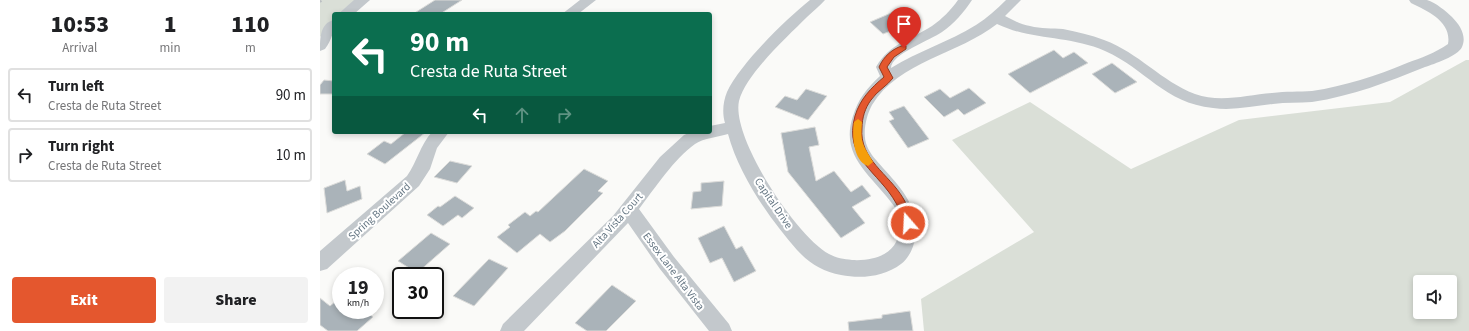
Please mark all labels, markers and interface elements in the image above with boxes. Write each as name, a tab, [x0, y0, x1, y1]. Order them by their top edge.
text: 10:53	[50, 7, 109, 42]
text: 1	[164, 7, 177, 42]
text: 110	[231, 7, 270, 42]
pin	[887, 7.0, 921, 48]
icon: arrive	[893, 13, 915, 35]
text: 90 m	[410, 22, 469, 62]
icon: left	[344, 28, 396, 80]
text: Arrival	[62, 39, 97, 57]
text: min	[160, 39, 181, 57]
text: m	[245, 39, 256, 57]
text: Cresta de Ruta Street	[410, 59, 567, 84]
text: Turn left	[48, 76, 104, 97]
icon: left	[14, 84, 36, 106]
text: 90 m	[276, 85, 306, 106]
text: Cresta de Ruta Street	[48, 97, 161, 115]
icon: left	[469, 104, 491, 126]
icon: ahead	[511, 104, 533, 126]
icon: right	[553, 104, 575, 126]
text: Turn right	[48, 136, 114, 157]
icon: right	[14, 144, 36, 166]
text: 10 m	[276, 145, 306, 166]
text: Cresta de Ruta Street	[48, 157, 161, 175]
street label: Capital Drive	[751, 175, 796, 232]
street label: Spring Boulevard	[345, 179, 414, 243]
street label: Alta Vista Court	[588, 189, 646, 251]
position arrow	[887, 202, 929, 244]
street label: Essex Lane Alta Vista	[639, 229, 708, 313]
speed limit sign: 30	[392, 267, 444, 319]
text: 19	[347, 274, 369, 302]
map controls	[1413, 275, 1457, 319]
button: sound	[1413, 275, 1457, 319]
button: Exit	[12, 277, 156, 323]
button: Share	[164, 277, 308, 323]
text: km/h	[347, 296, 369, 310]

